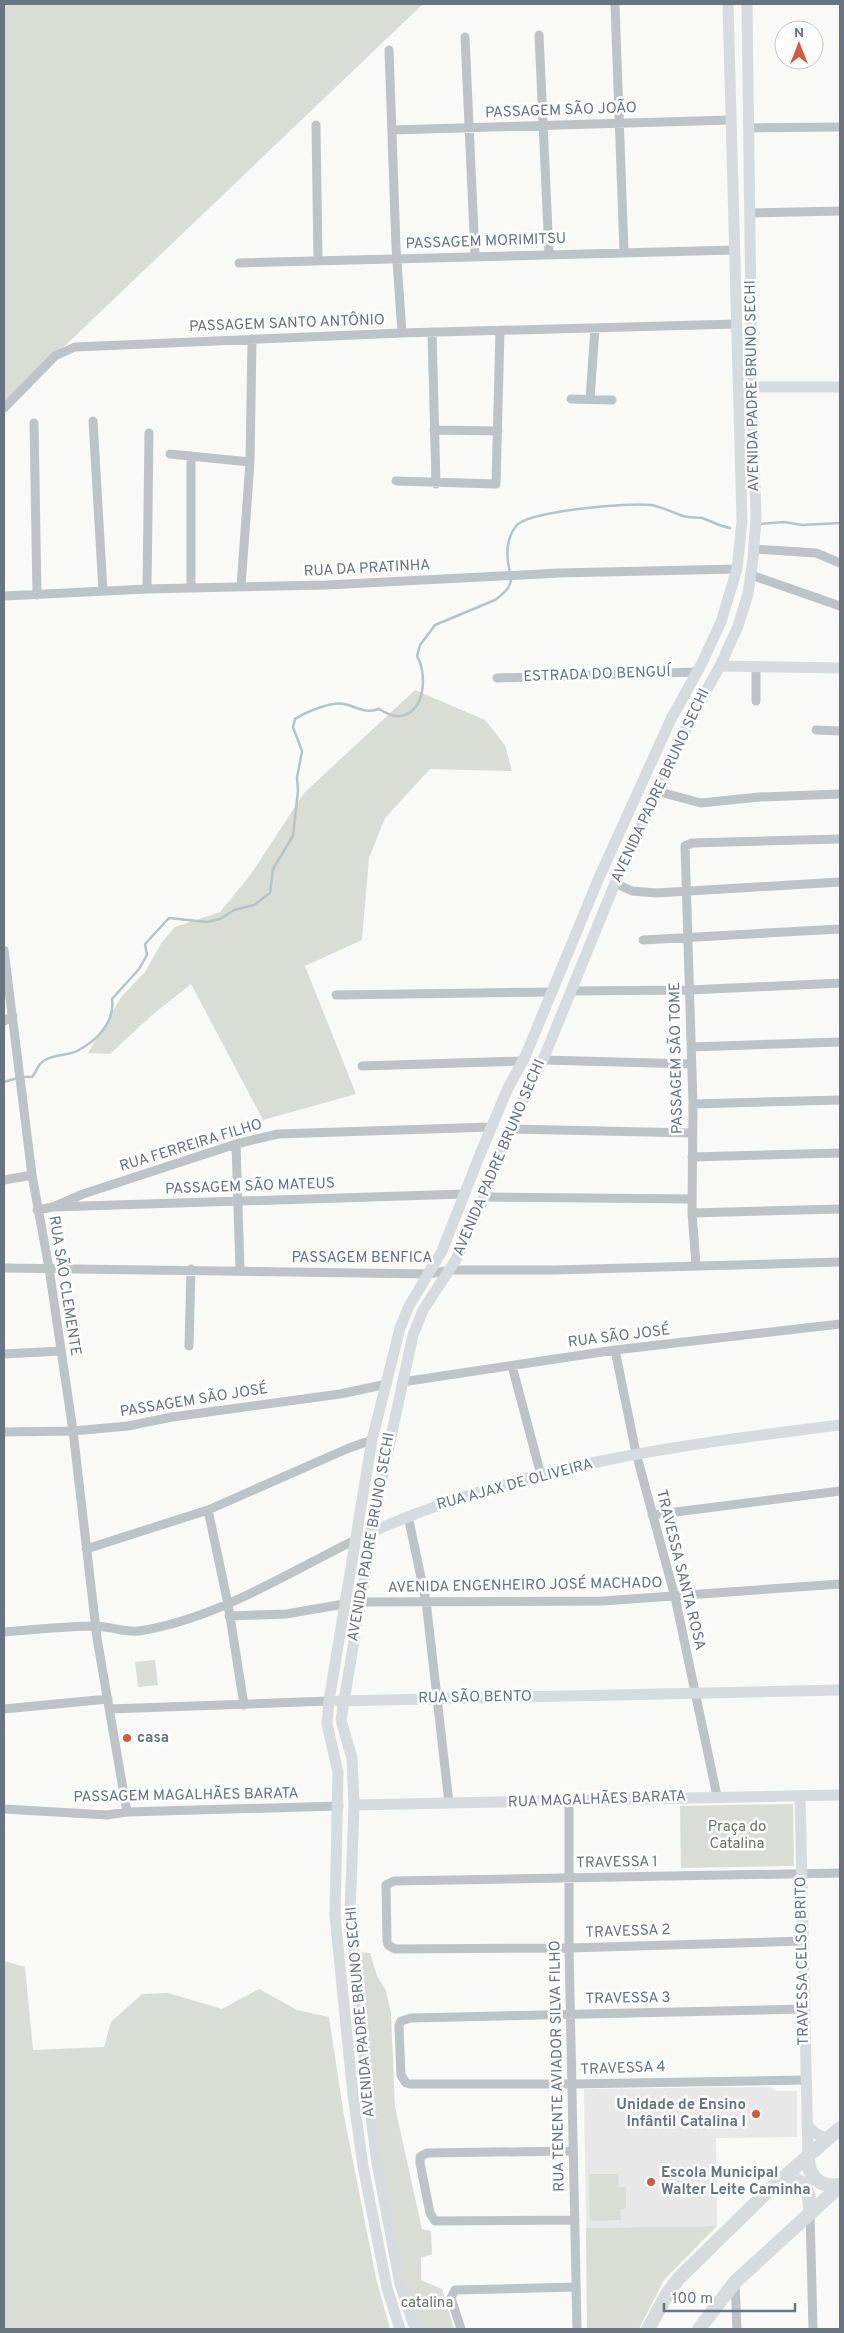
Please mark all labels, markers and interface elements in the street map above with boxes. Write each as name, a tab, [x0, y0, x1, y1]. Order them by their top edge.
north arrow	[774, 20, 824, 70]
text: N	[794, 25, 804, 42]
street label: PASSAGEM SÃO JOÃO	[485, 98, 637, 123]
street label: PASSAGEM MORIMITSU	[405, 230, 567, 254]
street label: AVENIDA PADRE BRUNO SECHI	[742, 280, 764, 492]
street label: PASSAGEM SANTO ANTÔNIO	[189, 309, 385, 337]
street label: RUA DA PRATINHA	[303, 556, 431, 582]
street label: ESTRADA DO BENGUÍ	[523, 662, 673, 687]
street label: AVENIDA PADRE BRUNO SECHI	[608, 686, 714, 886]
street label: PASSAGEM SÃO TOME	[665, 982, 688, 1134]
street label: AVENIDA PADRE BRUNO SECHI	[450, 1057, 550, 1259]
street label: RUA FERREIRA FILHO	[117, 1115, 265, 1177]
street label: PASSAGEM SÃO MATEUS	[165, 1174, 335, 1199]
street label: RUA SÃO CLEMENTE	[44, 1214, 85, 1357]
street label: PASSAGEM BENFICA	[291, 1249, 433, 1268]
street label: RUA SÃO JOSÉ	[567, 1320, 671, 1353]
street label: PASSAGEM SÃO JOSÉ	[118, 1379, 269, 1422]
street label: AVENIDA PADRE BRUNO SECHI	[344, 1431, 400, 1643]
street label: RUA AJAX DE OLIVEIRA	[435, 1455, 595, 1515]
street label: TRAVESSA SANTA ROSA	[651, 1488, 709, 1652]
street label: AVENIDA ENGENHEIRO JOSÉ MACHADO	[388, 1573, 662, 1598]
street label: RUA SÃO BENTO	[418, 1687, 532, 1708]
place label: casa	[137, 1729, 169, 1748]
marker: casa	[121, 1732, 133, 1744]
street label: PASSAGEM MAGALHÃES BARATA	[73, 1784, 299, 1807]
street label: RUA MAGALHÃES BARATA	[508, 1786, 686, 1813]
park label: Praça do Catalina	[708, 1818, 766, 1854]
street label: TRAVESSA 1	[576, 1853, 658, 1873]
street label: TRAVESSA CELSO BRITO	[792, 1876, 814, 2046]
street label: AVENIDA PADRE BRUNO SECHI	[342, 1906, 380, 2118]
street label: TRAVESSA 2	[585, 1921, 671, 1943]
street label: RUA TENENTE AVIADOR SILVA FILHO	[546, 1940, 570, 2192]
street label: TRAVESSA 3	[585, 1989, 671, 2009]
street label: TRAVESSA 4	[580, 2058, 666, 2080]
place label: Unidade de Ensino Infântil Catalina I	[616, 2096, 746, 2132]
marker: Unidade de Ensino Infântil Catalina I	[750, 2108, 762, 2120]
place label: Escola Municipal Walter Leite Caminha	[661, 2164, 811, 2200]
marker: Escola Municipal Walter Leite Caminha	[645, 2176, 657, 2188]
scale bar	[664, 2280, 795, 2312]
text: 100 m	[672, 2290, 713, 2309]
park label: catalina	[401, 2294, 453, 2313]

